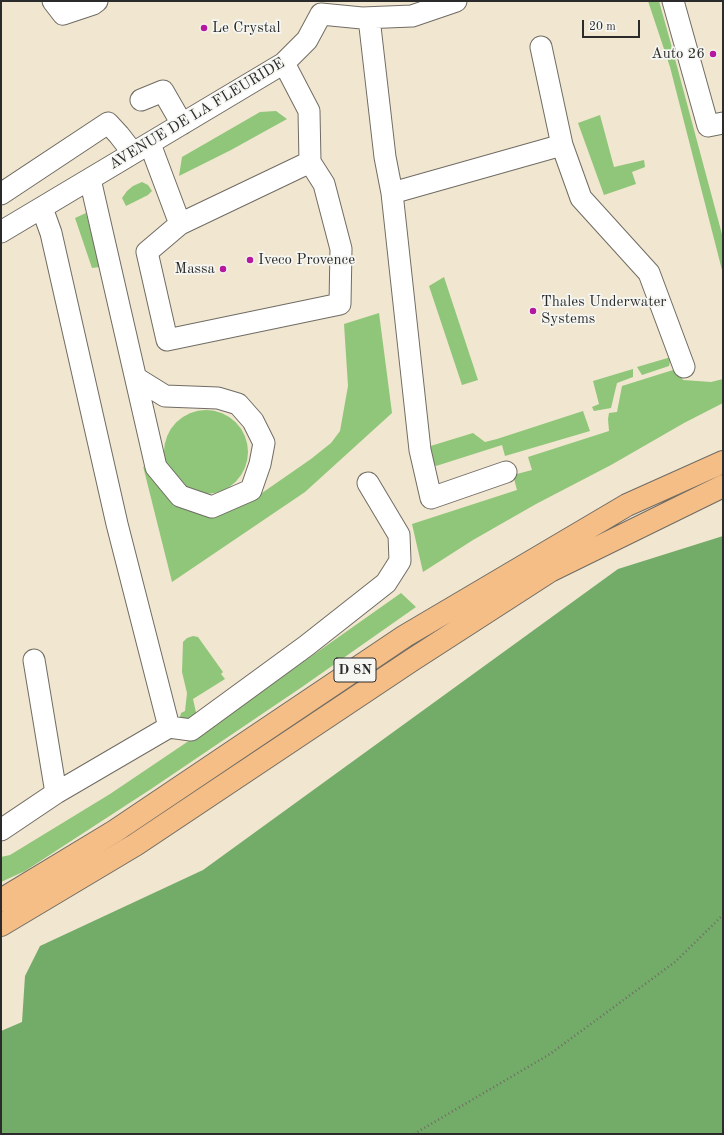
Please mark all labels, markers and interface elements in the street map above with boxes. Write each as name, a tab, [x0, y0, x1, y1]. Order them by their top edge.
scale bar	[584, 12, 642, 38]
place label: Le Crystal	[212, 19, 281, 37]
text: 20 m	[589, 21, 616, 33]
marker: Le Crystal	[199, 23, 209, 33]
place label: Auto 26	[651, 45, 705, 63]
marker: Auto 26	[708, 49, 718, 59]
street label: AVENUE DE LA FLEURIDE	[106, 54, 288, 174]
place label: Iveco Provence	[258, 251, 355, 269]
marker: Iveco Provence	[245, 255, 255, 265]
place label: Massa	[175, 260, 215, 278]
marker: Massa	[218, 264, 228, 274]
place label: Thales Underwater Systems	[541, 293, 666, 328]
marker: Thales Underwater Systems	[528, 306, 538, 316]
road number: D 8N	[334, 658, 376, 682]

